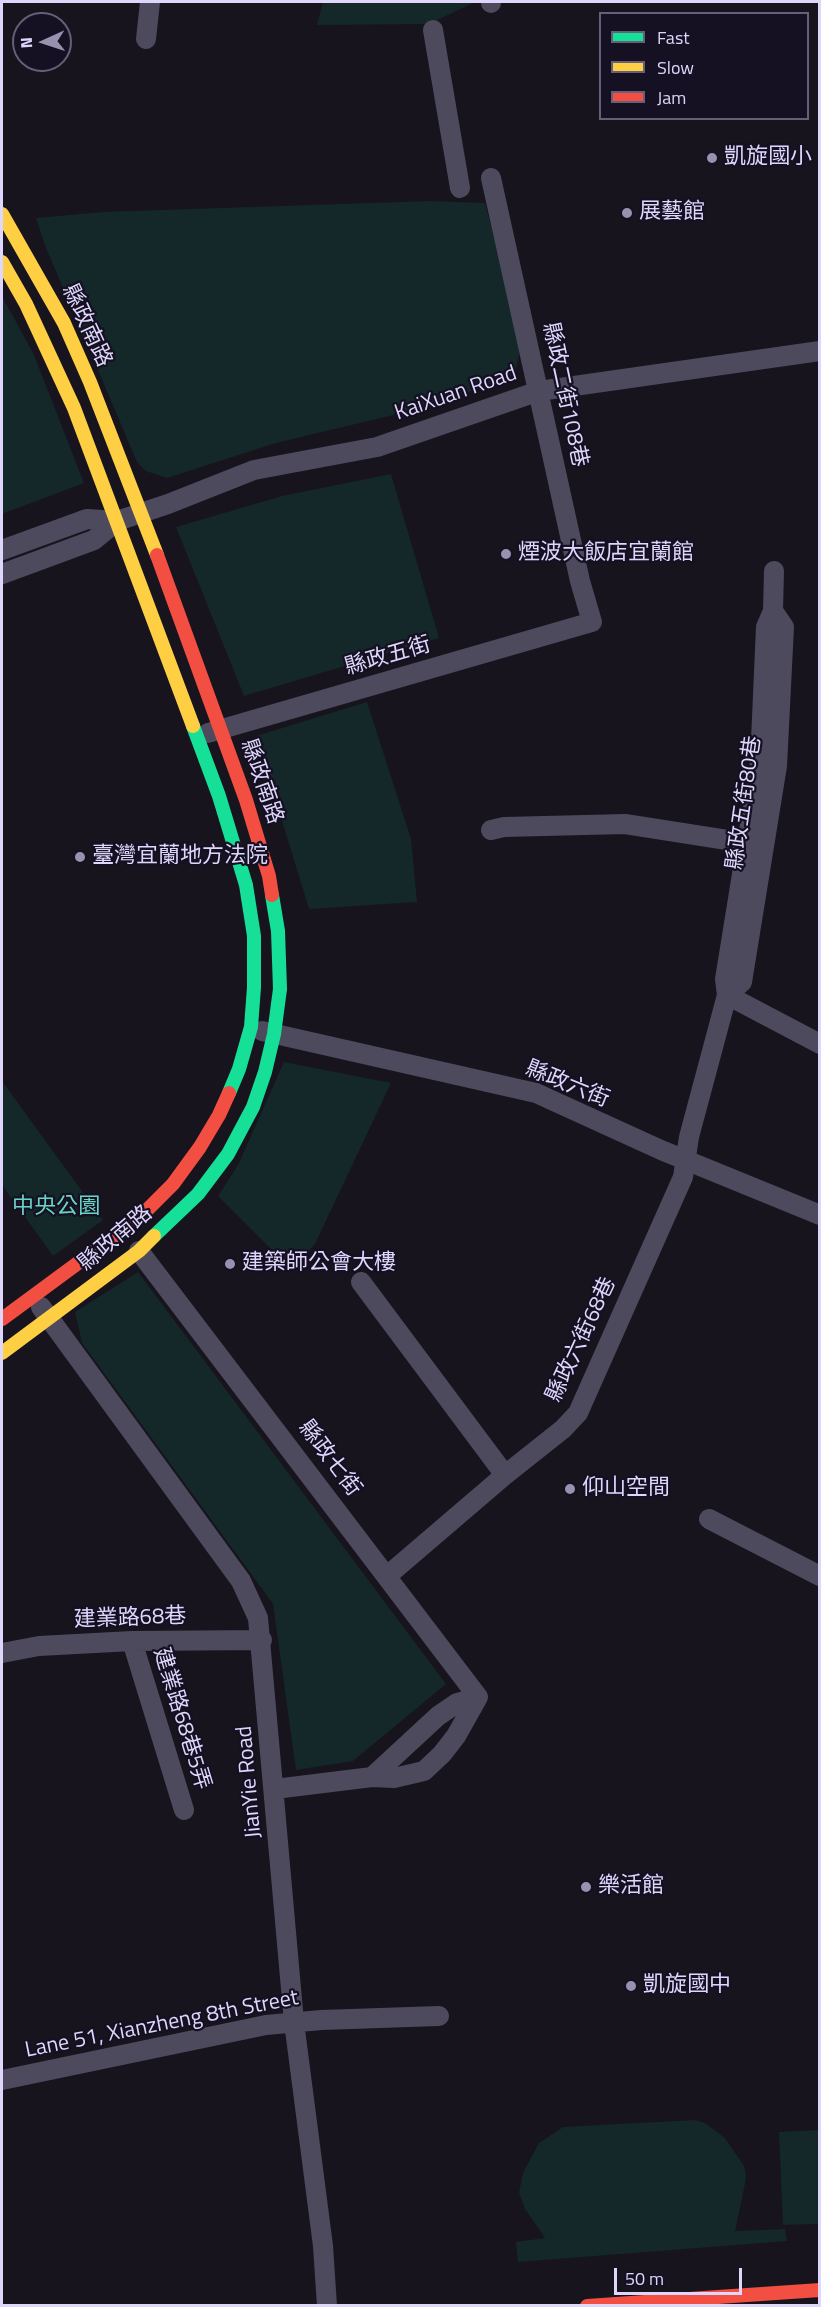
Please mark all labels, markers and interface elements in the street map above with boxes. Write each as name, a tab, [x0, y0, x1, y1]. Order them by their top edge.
north arrow	[12, 12, 72, 72]
legend	[599, 12, 809, 120]
text: Fast	[657, 24, 690, 51]
text: N	[14, 37, 38, 49]
text: Slow	[657, 54, 694, 81]
text: Jam	[657, 84, 686, 111]
place label: 凱旋國小	[724, 145, 812, 171]
marker: 凱旋國小	[705, 151, 719, 165]
place label: 展藝館	[639, 200, 705, 226]
marker: 展藝館	[620, 206, 634, 220]
street label: 縣政南路	[55, 281, 117, 371]
street label: 縣政二街108巷	[536, 320, 592, 470]
street label: KaiXuan Road	[392, 361, 520, 427]
place label: 煙波大飯店宜蘭館	[518, 541, 694, 567]
marker: 煙波大飯店宜蘭館	[499, 547, 513, 561]
street label: 縣政五街	[342, 632, 434, 682]
street label: 縣政五街80巷	[723, 734, 767, 872]
street label: 縣政南路	[234, 736, 288, 828]
place label: 臺灣宜蘭地方法院	[92, 844, 268, 870]
marker: 臺灣宜蘭地方法院	[73, 850, 87, 864]
street label: 縣政六街	[521, 1056, 613, 1114]
park label: 中央公園	[12, 1195, 100, 1221]
street label: 縣政南路	[74, 1201, 158, 1277]
place label: 建築師公會大樓	[242, 1251, 396, 1277]
marker: 建築師公會大樓	[223, 1257, 237, 1271]
street label: 縣政六街68巷	[542, 1273, 622, 1407]
street label: 縣政七街	[292, 1416, 366, 1502]
place label: 仰山空間	[582, 1476, 670, 1502]
marker: 仰山空間	[563, 1482, 577, 1496]
street label: 建業路68巷	[73, 1604, 187, 1634]
street label: 建業路68巷5弄	[147, 1645, 215, 1793]
street label: JianYie Road	[232, 1725, 268, 1839]
place label: 樂活館	[598, 1874, 664, 1900]
marker: 樂活館	[579, 1880, 593, 1894]
place label: 凱旋國中	[643, 1973, 731, 1999]
marker: 凱旋國中	[624, 1979, 638, 1993]
street label: Lane 51, Xianzheng 8th Street	[23, 1986, 301, 2064]
scale bar	[617, 2256, 744, 2294]
text: 50 m	[625, 2265, 664, 2292]

